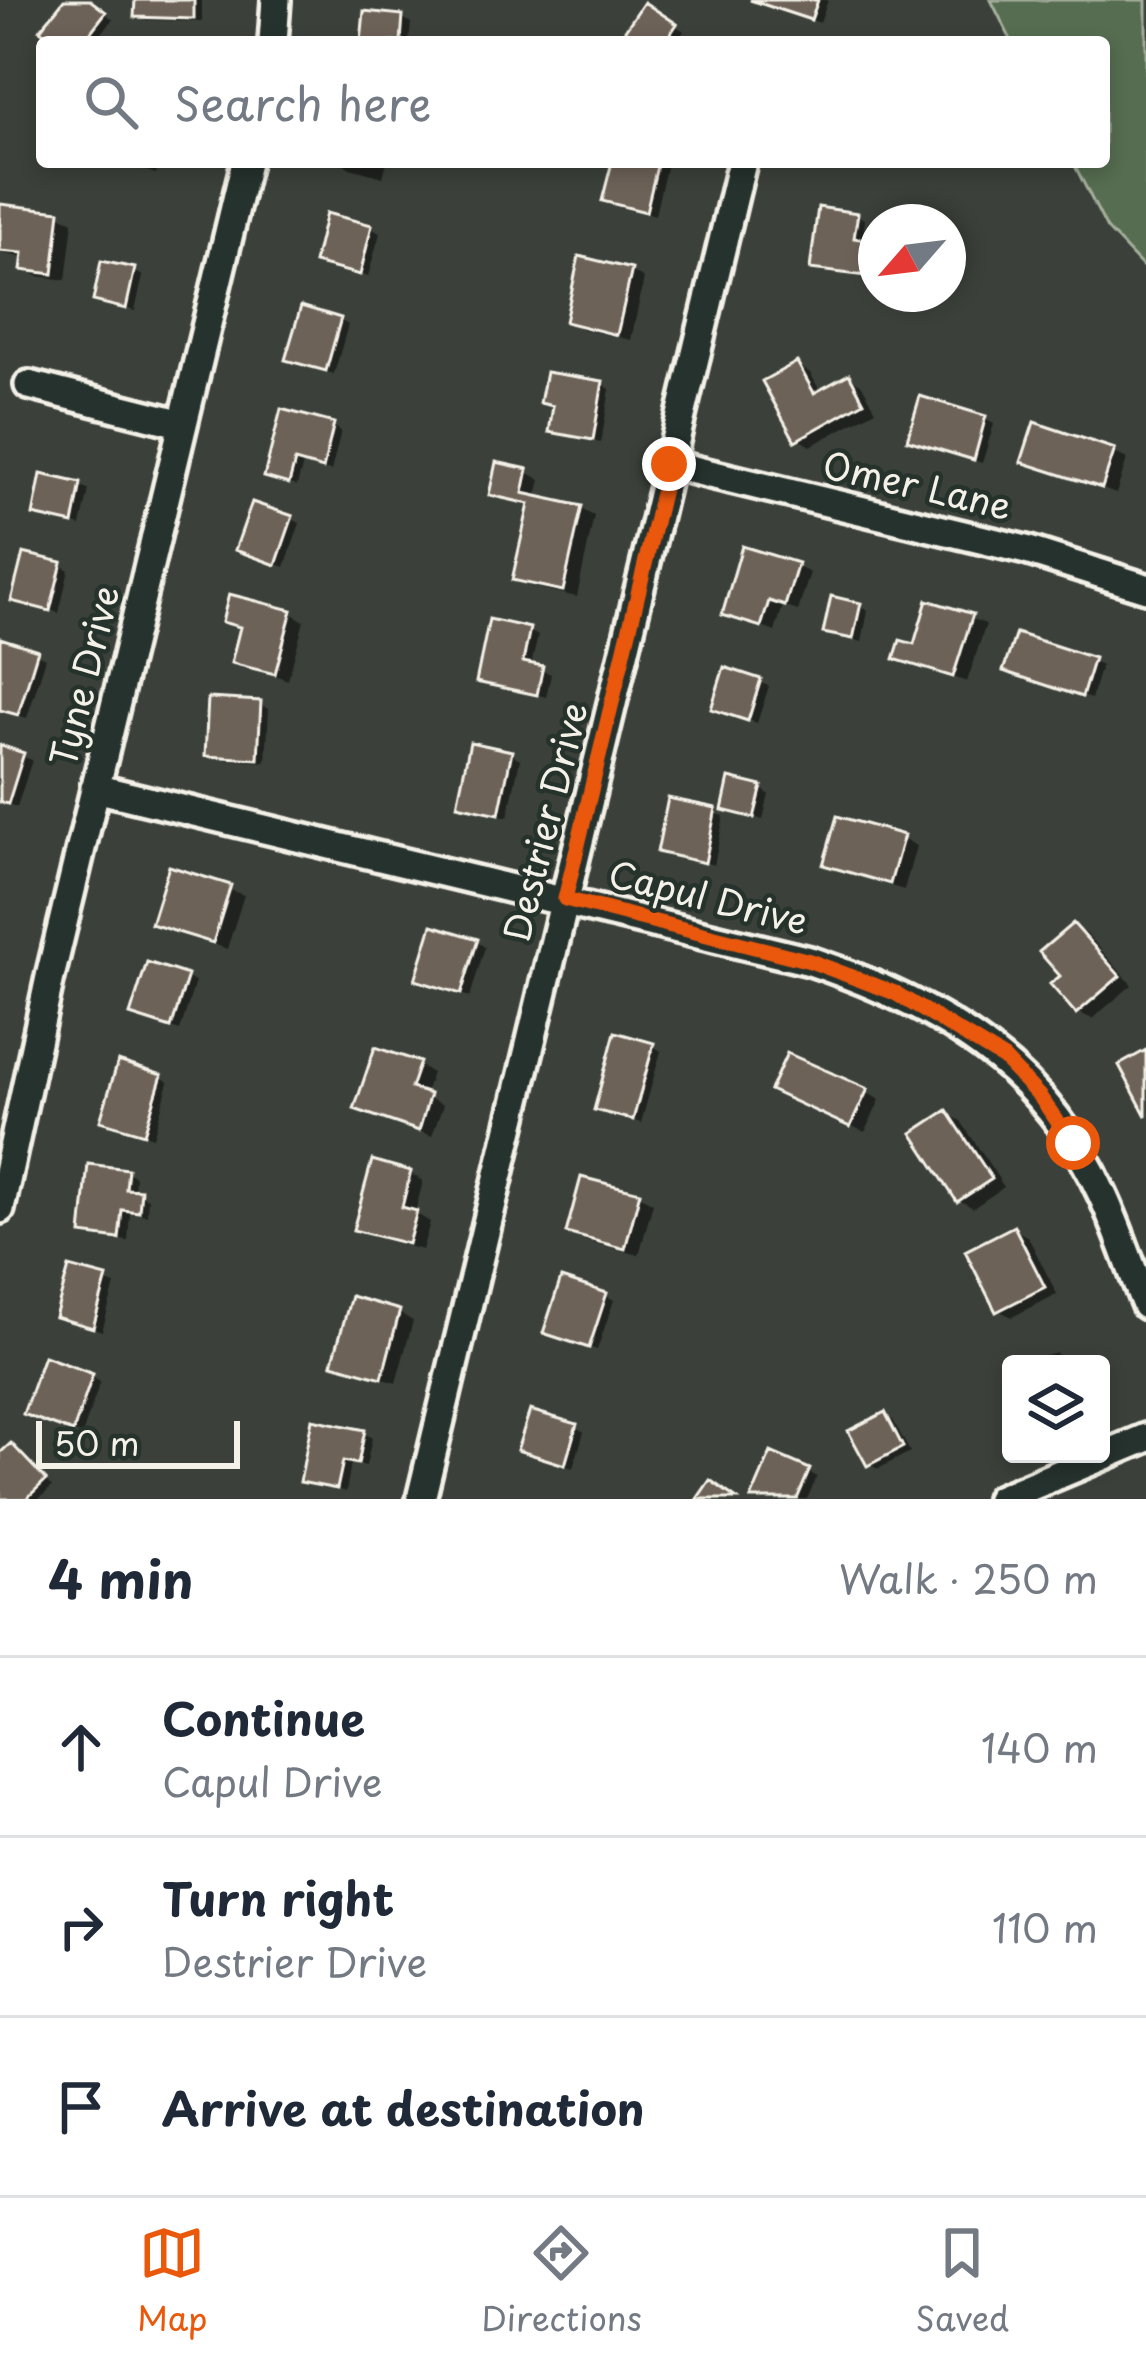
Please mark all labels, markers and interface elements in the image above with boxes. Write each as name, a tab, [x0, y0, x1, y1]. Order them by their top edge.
search box	[36, 36, 1110, 168]
text: Search here	[174, 68, 431, 136]
icon: search	[78, 69, 144, 135]
north arrow	[858, 204, 966, 312]
street label: Omer Lane	[818, 436, 1017, 532]
route end	[642, 437, 696, 491]
street label: Tyne Drive	[35, 580, 132, 771]
street label: Destrier Drive	[488, 696, 600, 947]
street label: Capul Drive	[603, 845, 814, 947]
route start	[1046, 1116, 1100, 1170]
map controls	[1002, 1355, 1110, 1463]
button: layers	[1002, 1355, 1110, 1463]
scale bar	[36, 1415, 240, 1468]
text: 50 m	[54, 1417, 140, 1467]
text: 4 min	[48, 1539, 193, 1616]
text: Walk · 250 m	[839, 1548, 1098, 1607]
text: Continue	[162, 1683, 365, 1751]
icon: ahead	[48, 1714, 114, 1780]
text: 140 m	[981, 1717, 1098, 1776]
text: Capul Drive	[162, 1751, 382, 1810]
text: Turn right	[162, 1863, 394, 1931]
icon: right	[48, 1894, 114, 1960]
text: 110 m	[992, 1897, 1098, 1956]
text: Destrier Drive	[162, 1931, 427, 1990]
text: Arrive at destination	[162, 2073, 645, 2141]
icon: arrive	[48, 2074, 114, 2140]
tab: Map	[137, 2220, 207, 2342]
tab: Directions	[481, 2220, 642, 2342]
tab: Saved	[915, 2220, 1009, 2342]

